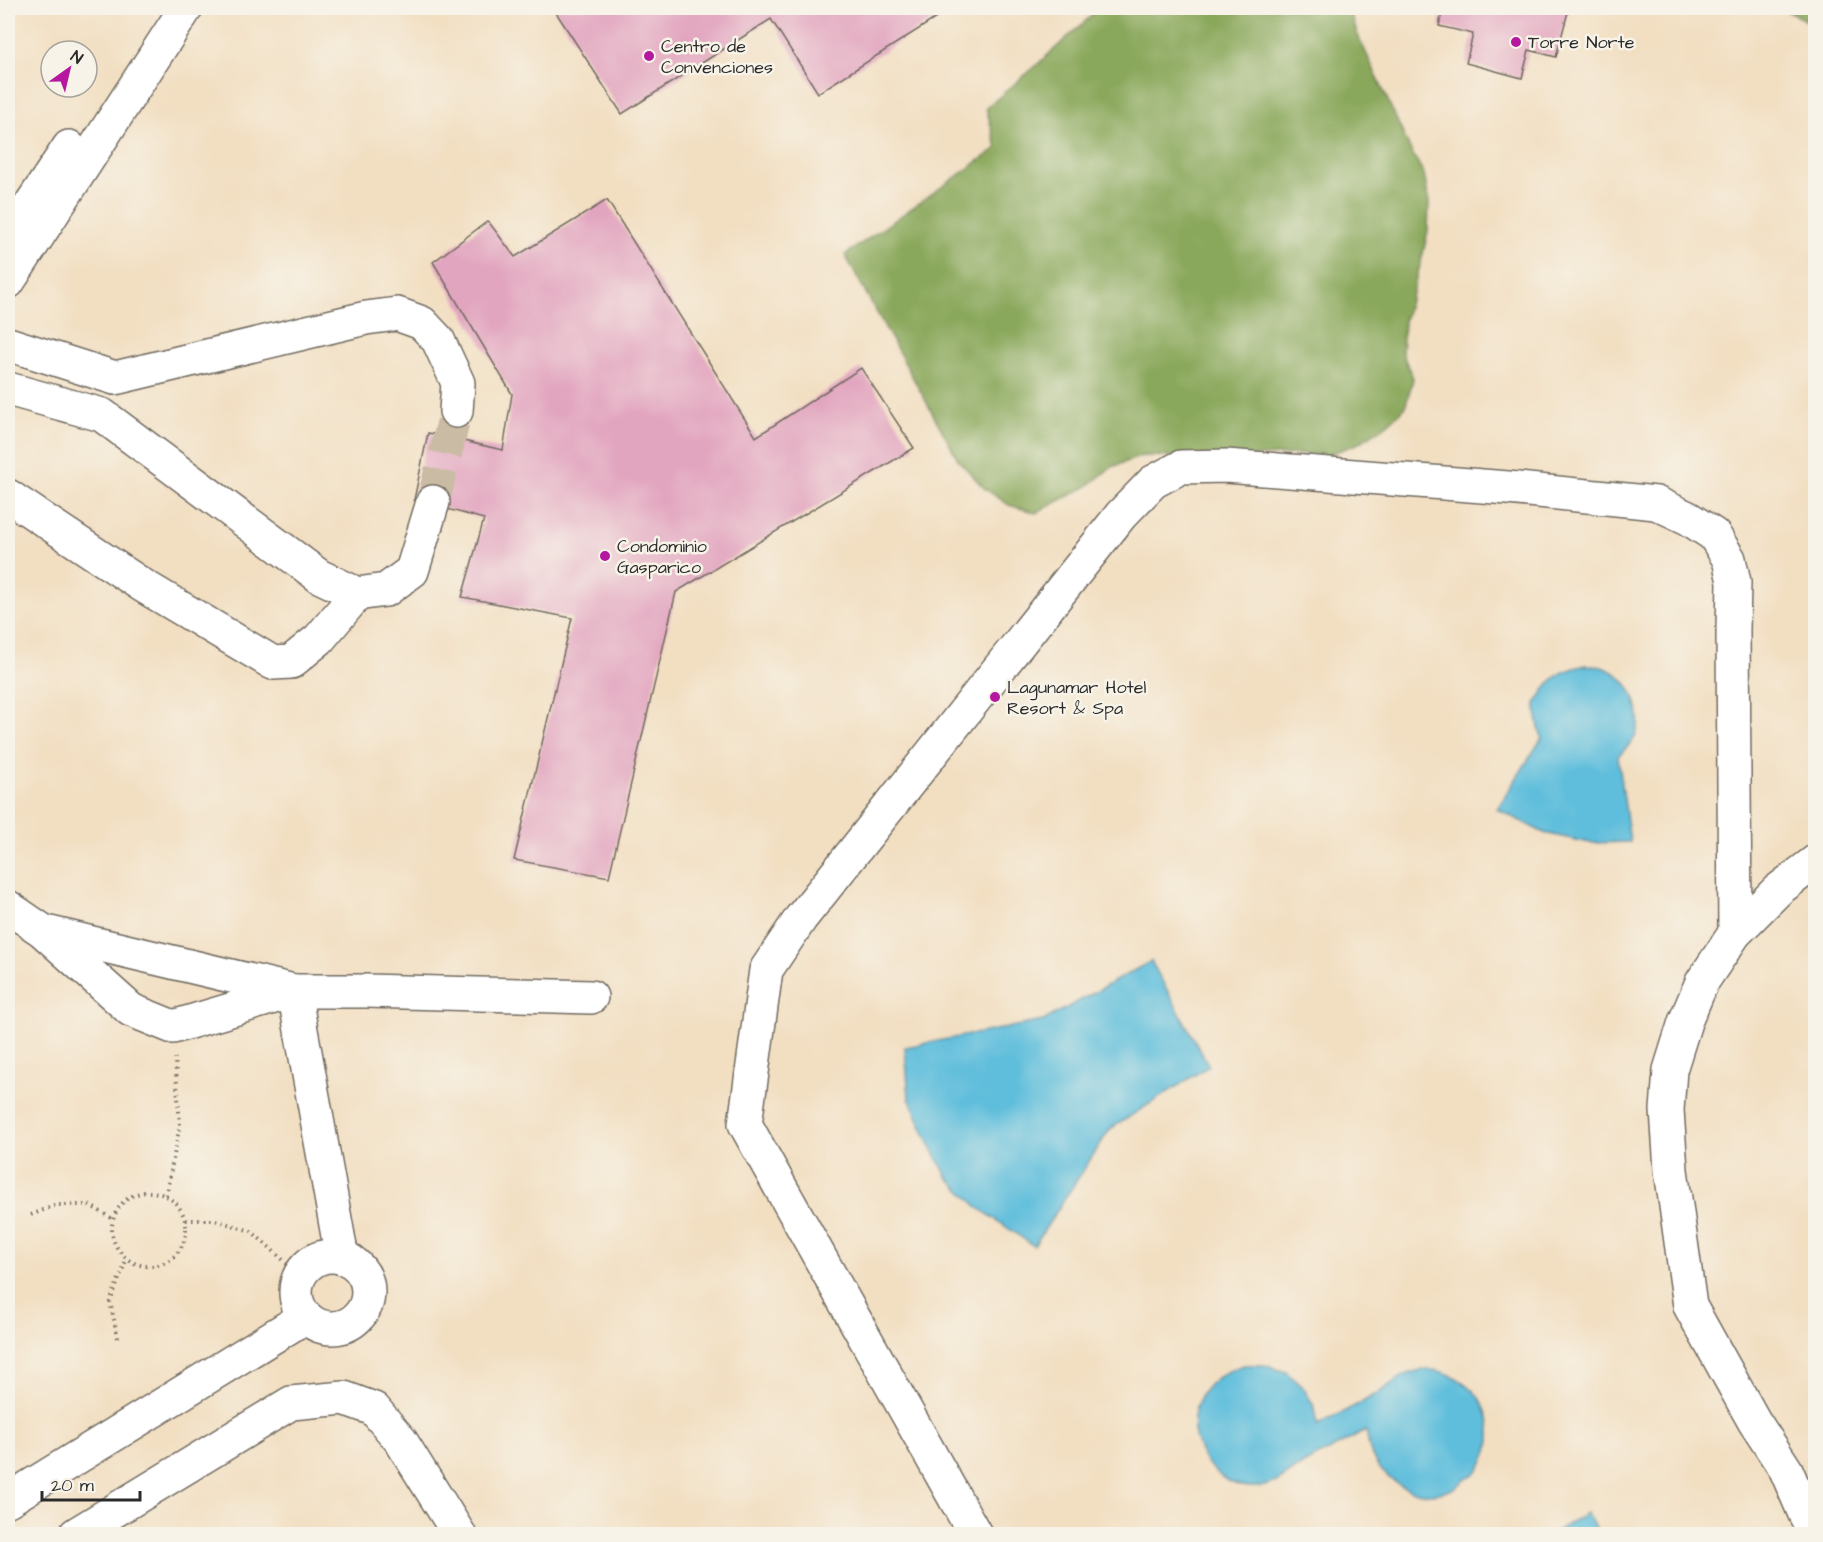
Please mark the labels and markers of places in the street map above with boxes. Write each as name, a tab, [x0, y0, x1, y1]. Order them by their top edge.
place label: Torre Norte	[1528, 30, 1635, 55]
place label: Centro de Convenciones	[661, 34, 773, 80]
marker: Torre Norte	[1509, 35, 1523, 49]
marker: Centro de Convenciones	[642, 49, 656, 63]
place label: Condominio Gasparico	[617, 534, 707, 580]
marker: Condominio Gasparico	[598, 549, 612, 563]
place label: Lagunamar Hotel Resort & Spa	[1007, 675, 1147, 721]
marker: Lagunamar Hotel Resort & Spa	[988, 690, 1002, 704]

